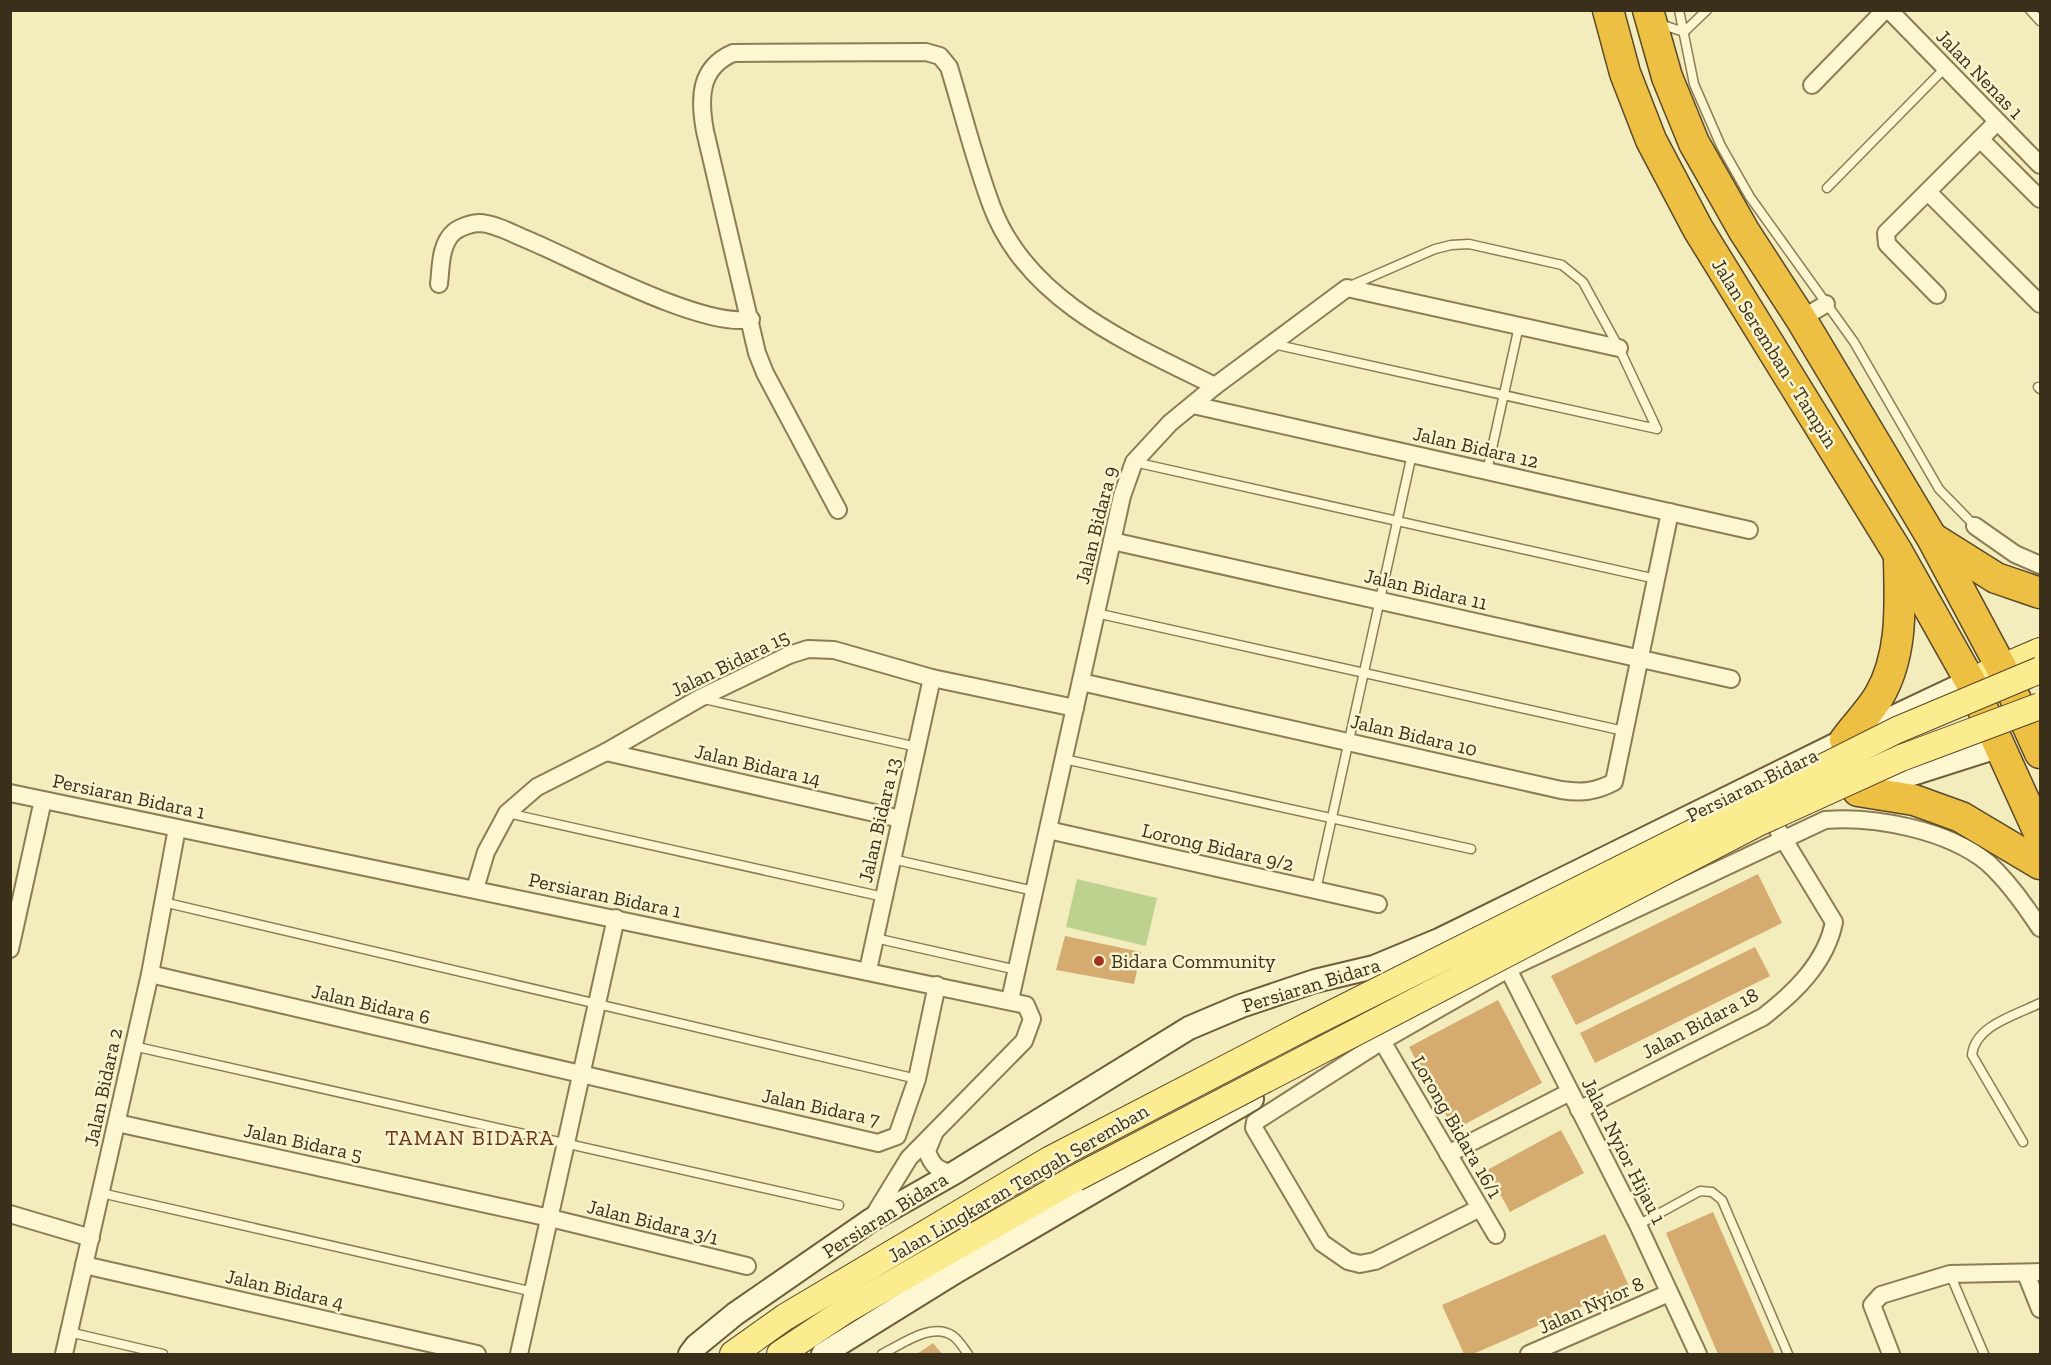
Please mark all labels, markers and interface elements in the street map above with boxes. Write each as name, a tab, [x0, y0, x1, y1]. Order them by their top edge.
street label: Jalan Nenas 1	[1931, 24, 2029, 124]
street label: Jalan Seremban - Tampin	[1707, 254, 1843, 453]
street label: Jalan Bidara 12	[1411, 421, 1541, 473]
street label: Jalan Bidara 9	[1070, 464, 1122, 586]
street label: Jalan Bidara 11	[1362, 563, 1490, 615]
street label: Jalan Bidara 15	[667, 624, 793, 702]
street label: Jalan Bidara 10	[1348, 709, 1480, 761]
street label: Jalan Bidara 14	[693, 739, 824, 791]
street label: Persiaran Bidara	[1682, 743, 1822, 827]
street label: Jalan Bidara 13	[853, 755, 905, 885]
street label: Persiaran Bidara 1	[50, 768, 208, 824]
street label: Lorong Bidara 9/2	[1140, 818, 1296, 876]
street label: Persiaran Bidara 1	[526, 867, 684, 923]
place label: Bidara Community	[1111, 949, 1276, 973]
street label: Persiaran Bidara	[1239, 952, 1383, 1017]
marker: Bidara Community	[1092, 954, 1106, 968]
street label: Jalan Bidara 6	[309, 979, 433, 1029]
street label: Jalan Bidara 18	[1638, 982, 1762, 1064]
street label: Jalan Bidara 2	[79, 1026, 127, 1148]
street label: Lorong Bidara 16/1	[1406, 1052, 1508, 1203]
street label: Jalan Nyior Hijau 1	[1577, 1074, 1671, 1228]
street label: Jalan Bidara 7	[760, 1083, 883, 1131]
street label: Jalan Lingkaran Tengah Seremban	[883, 1098, 1153, 1268]
street label: Jalan Bidara 5	[242, 1118, 364, 1166]
district label: TAMAN BIDARA	[385, 1125, 555, 1150]
street label: Persiaran Bidara	[818, 1167, 952, 1263]
street label: Jalan Bidara 3/1	[585, 1194, 721, 1250]
street label: Jalan Bidara 4	[223, 1264, 347, 1314]
street label: Jalan Nyior 8	[1535, 1271, 1647, 1339]

